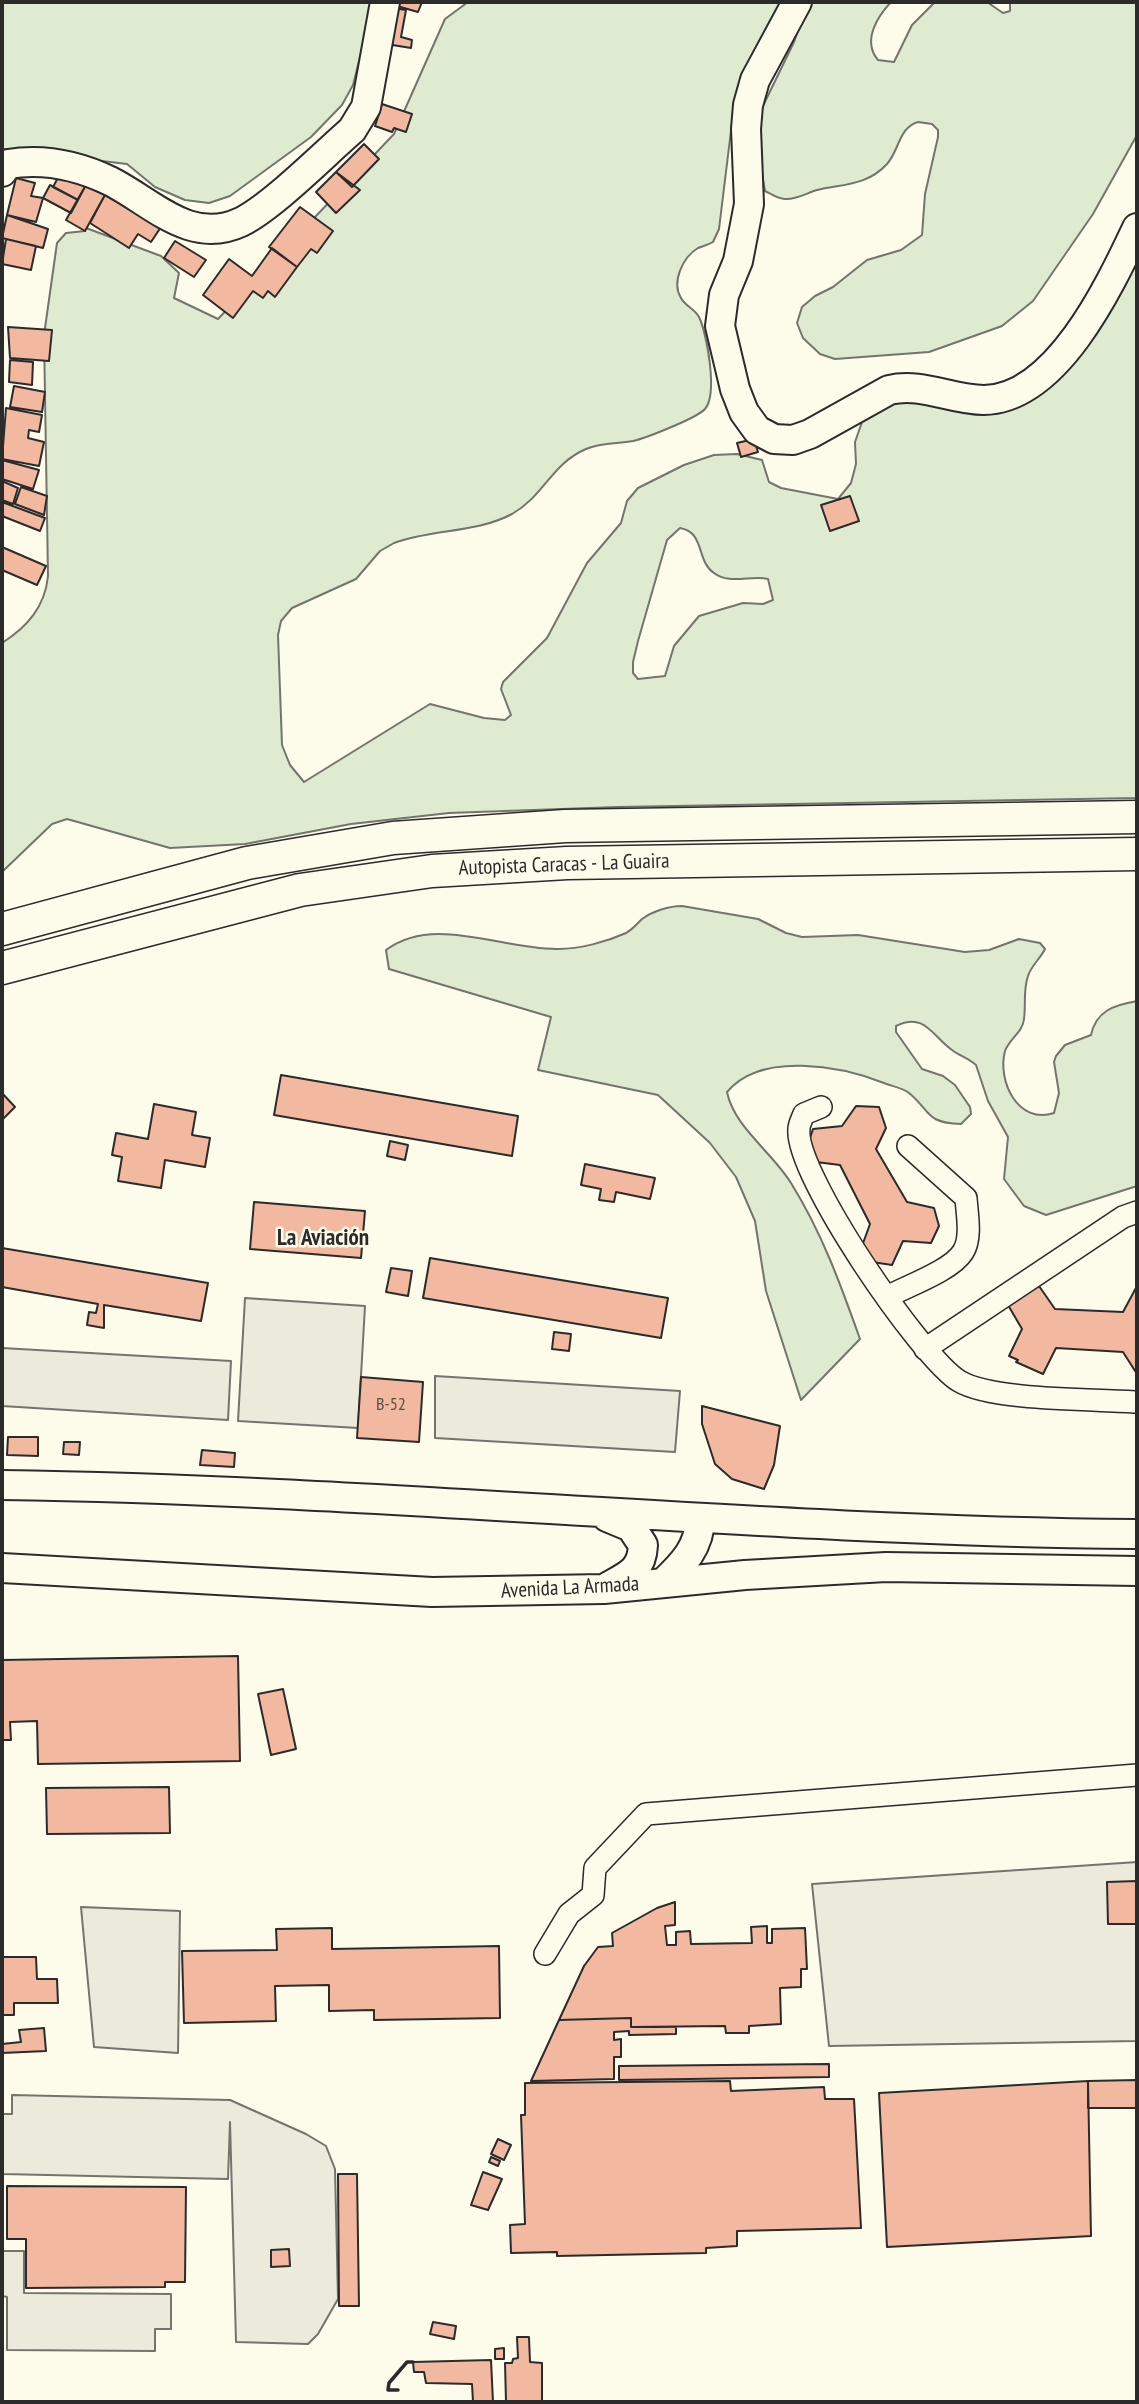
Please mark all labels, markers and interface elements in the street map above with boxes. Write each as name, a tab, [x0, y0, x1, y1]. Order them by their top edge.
street label: Autopista Caracas - La Guaira	[458, 849, 670, 881]
district label: La Aviación	[277, 1224, 369, 1252]
house number: B-52	[376, 1394, 406, 1416]
street label: Avenida La Armada	[500, 1572, 640, 1604]

